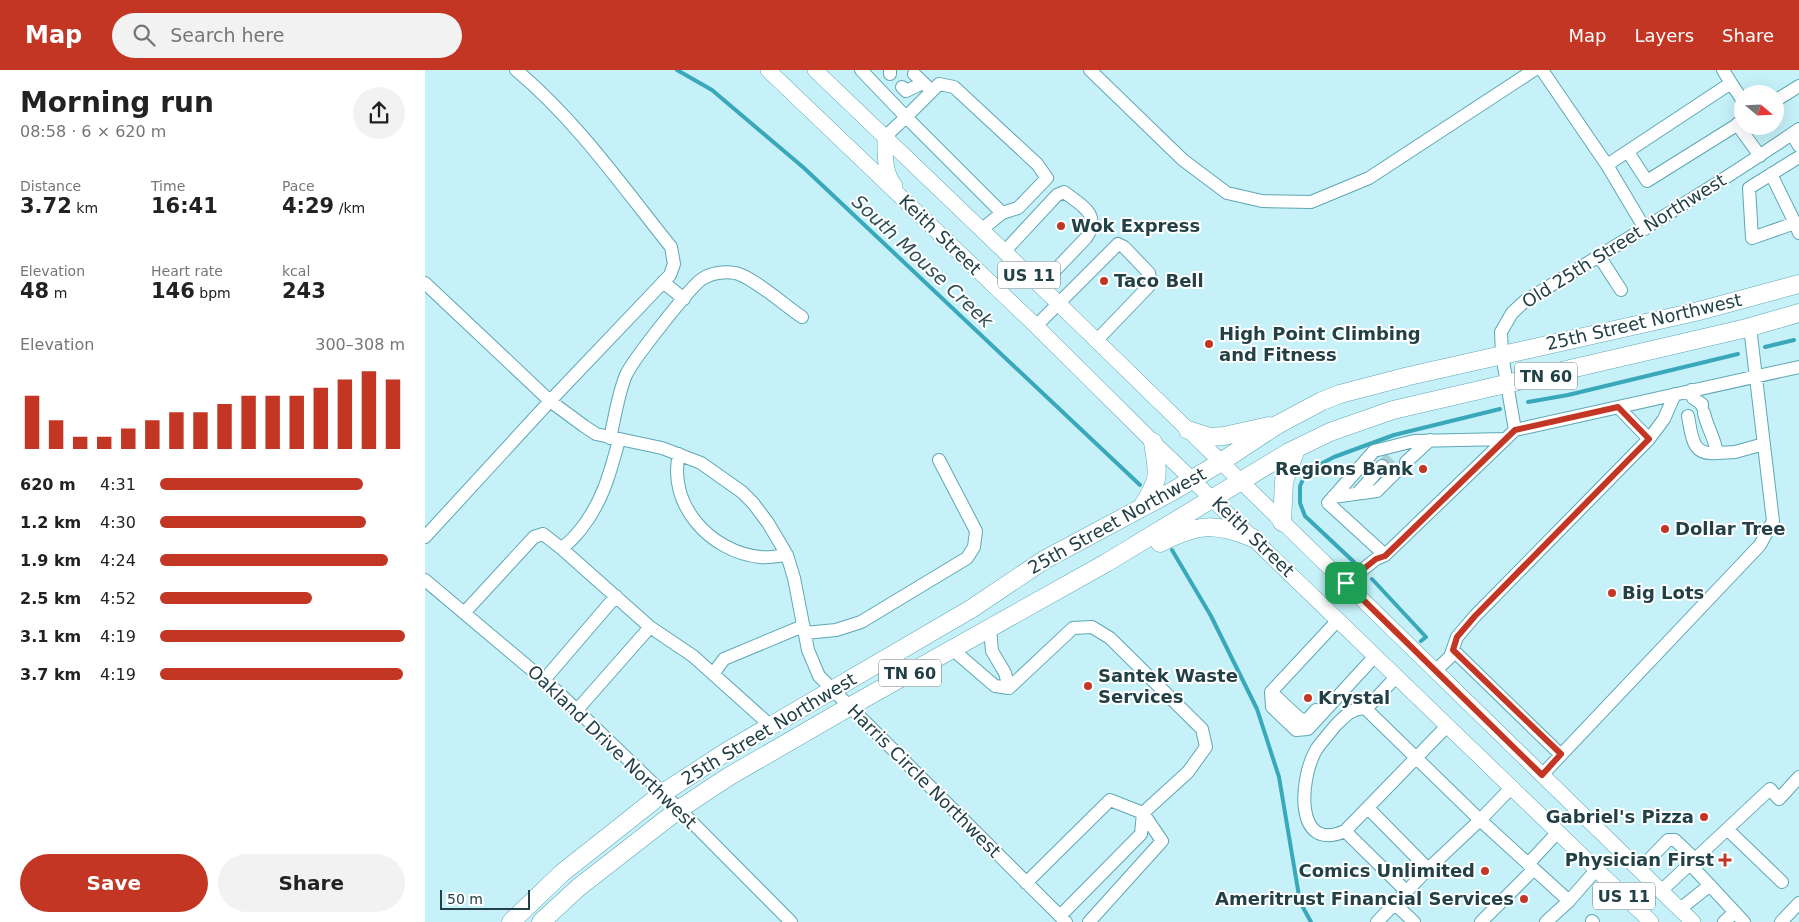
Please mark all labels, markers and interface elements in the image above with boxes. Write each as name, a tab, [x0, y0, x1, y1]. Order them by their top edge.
search box	[112, 13, 462, 58]
text: Map	[25, 21, 82, 49]
icon: search	[130, 21, 158, 49]
text: Search here	[170, 24, 284, 46]
text: Map	[1568, 25, 1606, 46]
text: Layers	[1634, 25, 1694, 46]
text: Share	[1722, 25, 1774, 46]
north arrow	[1734, 85, 1784, 135]
map controls	[1734, 85, 1784, 135]
text: Morning run	[20, 86, 214, 119]
button: share	[353, 87, 405, 139]
text: 08:58 · 6 × 620 m	[20, 122, 166, 141]
street label: Old 25th Street Northwest	[1518, 169, 1730, 312]
text: Distance	[20, 178, 81, 194]
text: Time	[151, 178, 185, 194]
text: Pace	[282, 178, 315, 194]
water label: South Mouse Creek	[848, 190, 999, 333]
street label: Keith Street	[895, 190, 986, 279]
text: 3.72	[20, 194, 72, 218]
text: 16:41	[151, 194, 218, 218]
text: 4:29	[282, 194, 334, 218]
text: km	[72, 200, 98, 216]
text: /km	[334, 200, 365, 216]
place label: Wok Express	[1071, 215, 1200, 236]
marker: Wok Express	[1055, 220, 1067, 232]
road number: US 11	[998, 262, 1060, 288]
text: Elevation	[20, 263, 85, 279]
text: Heart rate	[151, 263, 223, 279]
text: kcal	[282, 263, 310, 279]
place label: Taco Bell	[1114, 270, 1204, 291]
marker: Taco Bell	[1098, 275, 1110, 287]
text: 48	[20, 279, 49, 303]
text: 146	[151, 279, 195, 303]
text: 243	[282, 279, 326, 303]
text: m	[49, 285, 67, 301]
text: bpm	[195, 285, 231, 301]
street label: 25th Street Northwest	[1544, 289, 1744, 354]
place label: High Point Climbing and Fitness	[1219, 323, 1421, 365]
text: Elevation	[20, 335, 94, 354]
text: 300–308 m	[315, 335, 405, 354]
marker: High Point Climbing and Fitness	[1203, 338, 1215, 350]
road number: TN 60	[1515, 362, 1577, 390]
place label: Regions Bank	[1275, 458, 1414, 479]
street label: 25th Street Northwest	[1024, 463, 1209, 578]
marker: Regions Bank	[1417, 463, 1429, 475]
text: 620 m	[20, 475, 76, 494]
text: 4:31	[100, 475, 136, 494]
street label: Keith Street	[1208, 492, 1299, 581]
text: 1.2 km	[20, 513, 81, 532]
text: 4:30	[100, 513, 136, 532]
place label: Dollar Tree	[1675, 518, 1786, 539]
marker: Dollar Tree	[1659, 523, 1671, 535]
text: 1.9 km	[20, 551, 81, 570]
text: 4:24	[100, 551, 136, 570]
pin	[1325, 562, 1367, 604]
icon: arrive	[1332, 569, 1360, 597]
place label: Big Lots	[1622, 582, 1704, 603]
marker: Big Lots	[1606, 587, 1618, 599]
text: 2.5 km	[20, 589, 81, 608]
text: 4:52	[100, 589, 136, 608]
text: 3.1 km	[20, 627, 81, 646]
text: 4:19	[100, 627, 136, 646]
street label: Oakland Drive Northwest	[524, 660, 701, 833]
road number: TN 60	[879, 660, 941, 686]
text: 3.7 km	[20, 665, 81, 684]
text: 4:19	[100, 665, 136, 684]
place label: Santek Waste Services	[1098, 665, 1238, 707]
street label: 25th Street Northwest	[678, 668, 860, 789]
marker: Santek Waste Services	[1082, 680, 1094, 692]
place label: Krystal	[1318, 687, 1390, 708]
marker: Krystal	[1302, 692, 1314, 704]
street label: Harris Circle Northwest	[843, 700, 1005, 862]
place label: Gabriel's Pizza	[1546, 806, 1694, 827]
marker: Gabriel's Pizza	[1698, 811, 1710, 823]
place label: Physician First	[1565, 849, 1714, 870]
marker: Physician First	[1718, 853, 1732, 867]
button: Save	[20, 854, 208, 912]
button: Share	[218, 854, 405, 912]
place label: Comics Unlimited	[1298, 860, 1475, 881]
marker: Comics Unlimited	[1479, 865, 1491, 877]
road number: US 11	[1593, 882, 1655, 909]
scale bar	[440, 887, 530, 910]
place label: Ameritrust Financial Services	[1215, 888, 1514, 909]
text: 50 m	[447, 891, 483, 907]
marker: Ameritrust Financial Services	[1518, 893, 1530, 905]

